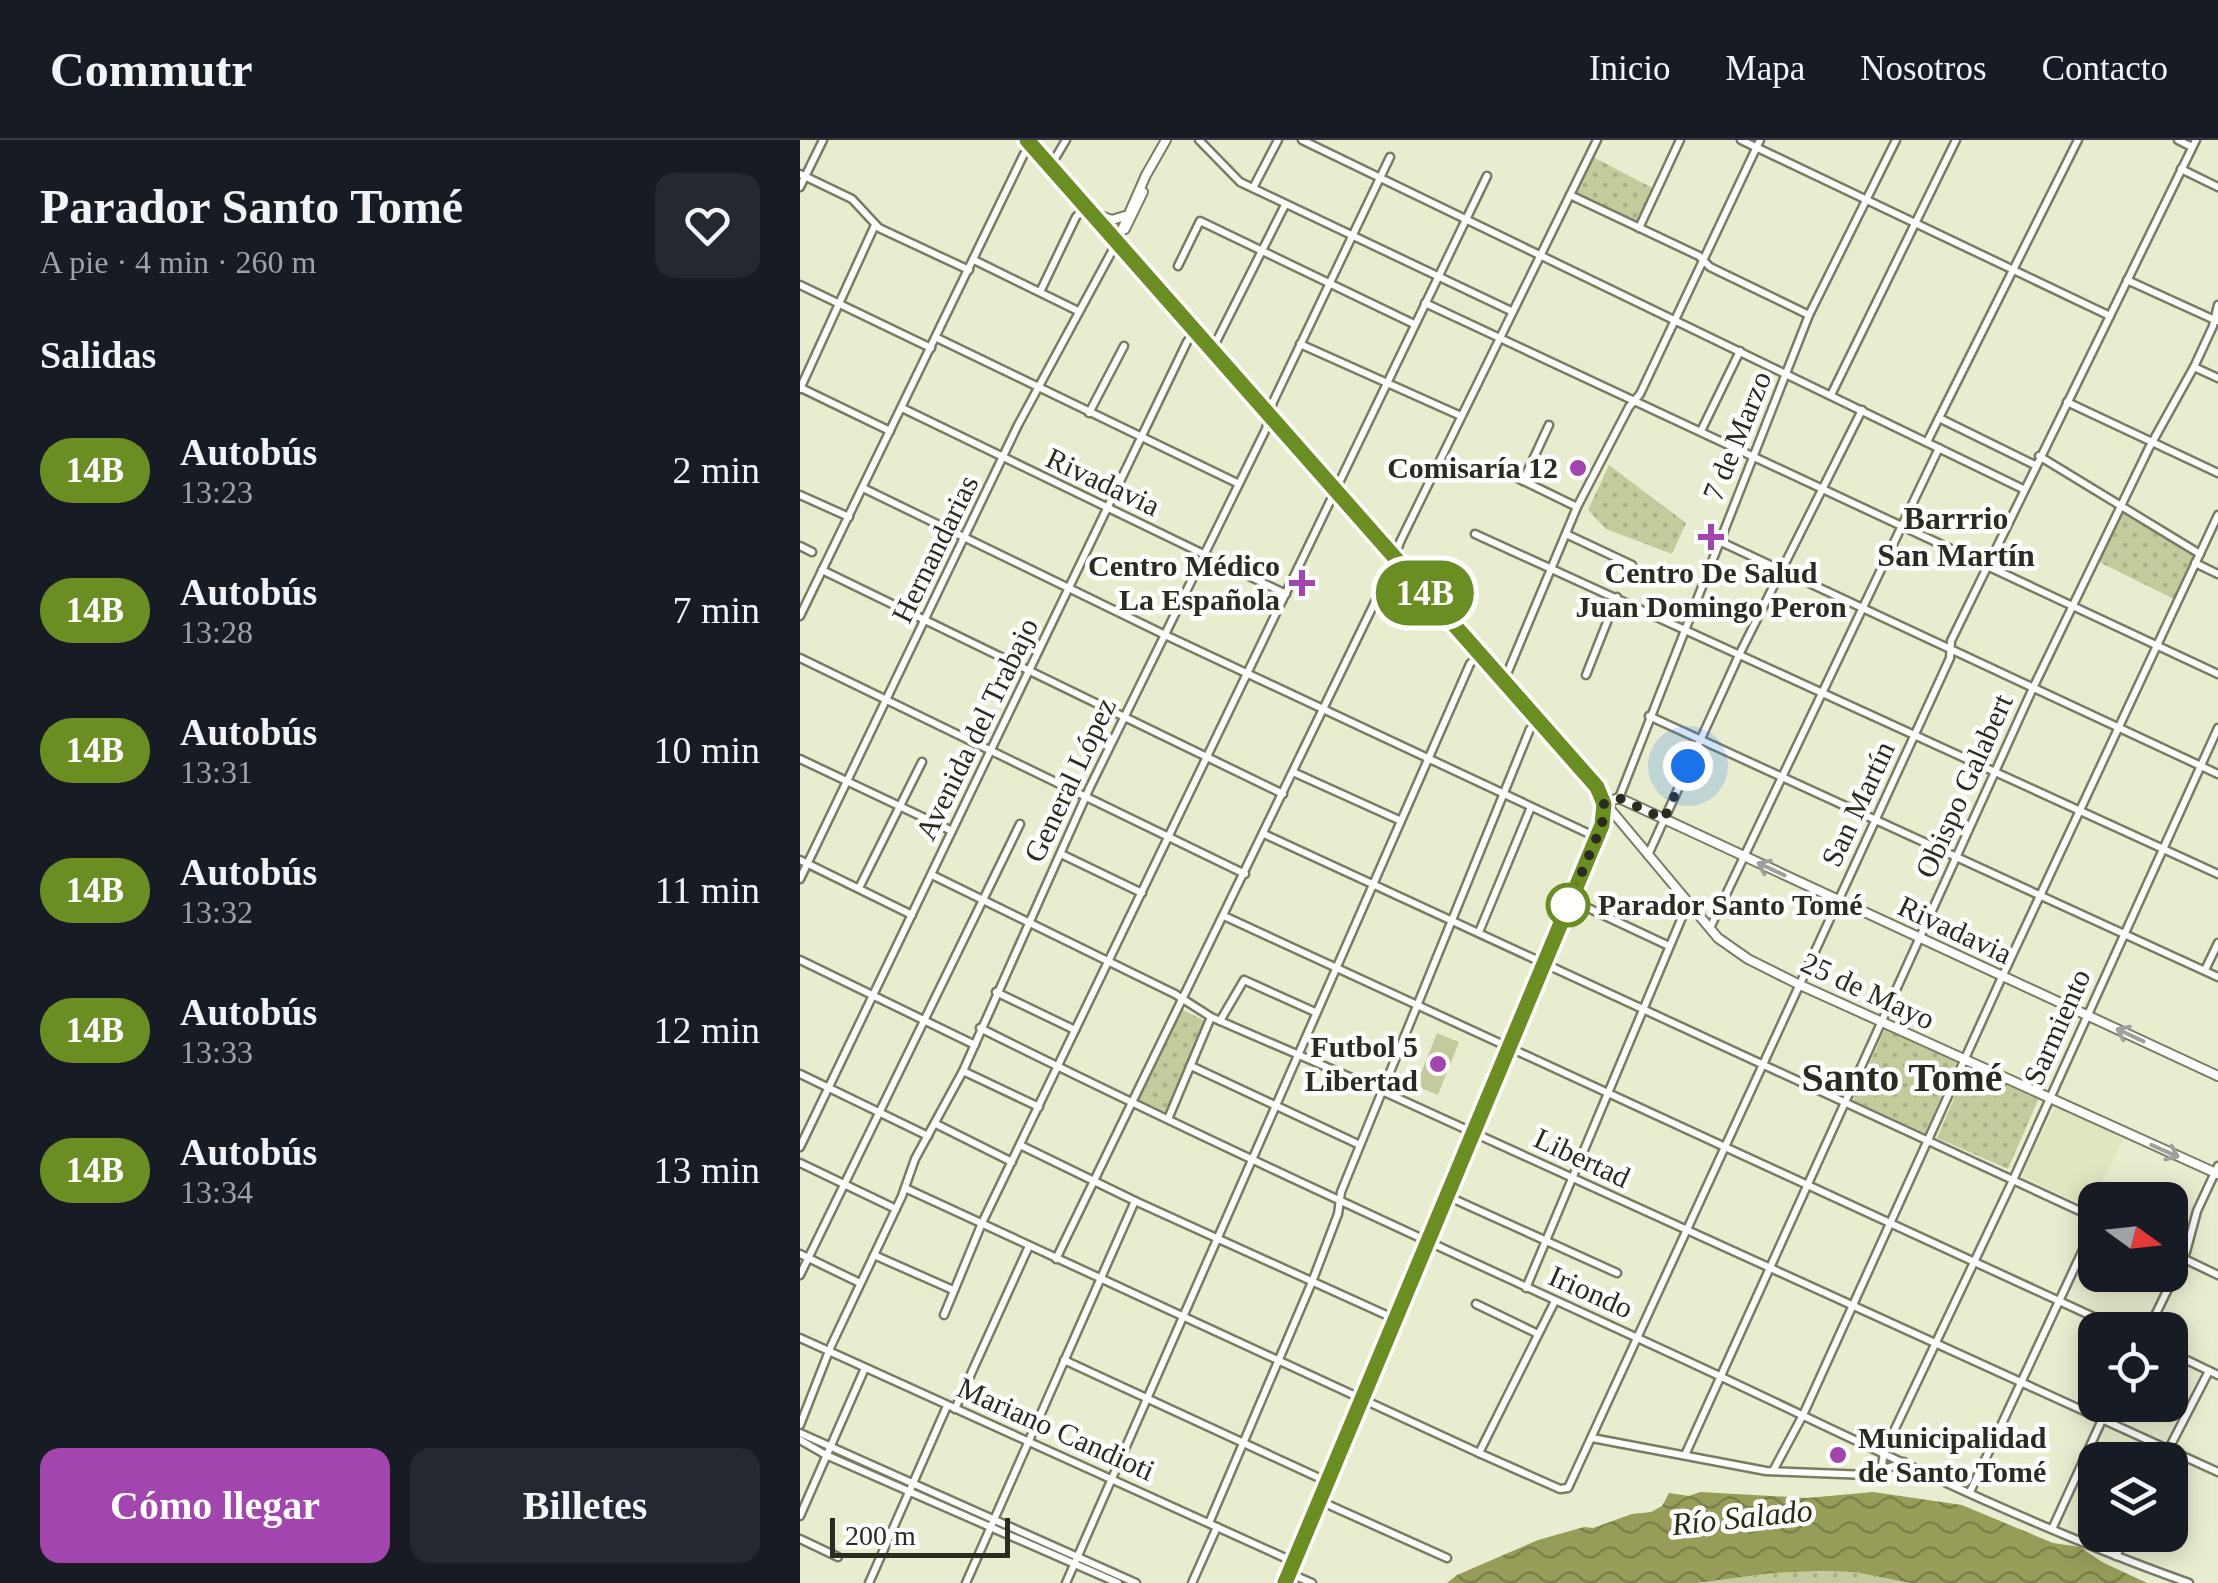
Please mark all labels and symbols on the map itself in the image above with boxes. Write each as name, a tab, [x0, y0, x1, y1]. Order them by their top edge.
street label: 7 de Marzo	[1696, 366, 1777, 505]
street label: Rivadavia	[1041, 441, 1165, 522]
place label: Comisaría 12	[1387, 451, 1558, 484]
marker: Comisaría 12	[1567, 457, 1589, 479]
street label: Hernandarias	[885, 470, 984, 628]
district label: Barrrio San Martín	[1877, 500, 2035, 573]
marker: Centro De Salud Juan Domingo Peron	[1698, 524, 1724, 550]
place label: Centro Médico La Española	[1088, 549, 1280, 616]
place label: Centro De Salud Juan Domingo Peron	[1575, 556, 1847, 623]
line badge: 14B	[1368, 560, 1482, 626]
marker: Centro Médico La Española	[1289, 570, 1315, 596]
street label: Avenida del Trabajo	[909, 612, 1045, 845]
street label: Obispo Galabert	[1908, 688, 2019, 883]
street label: General López	[1017, 692, 1122, 867]
street label: San Martín	[1814, 736, 1901, 872]
your location	[1663, 741, 1713, 791]
one-way arrow	[1757, 858, 1787, 877]
marker: Parador Santo Tomé	[1547, 884, 1589, 926]
place label: Parador Santo Tomé	[1598, 888, 1862, 921]
street label: Rivadavia	[1893, 889, 2017, 970]
street label: 25 de Mayo	[1796, 945, 1940, 1036]
street label: Sarmiento	[2016, 964, 2097, 1090]
one-way arrow	[2116, 1025, 2146, 1044]
place label: Futbol 5 Libertad	[1305, 1030, 1418, 1097]
marker: Futbol 5 Libertad	[1427, 1053, 1449, 1075]
district label: Santo Tomé	[1801, 1055, 2003, 1100]
street label: Libertad	[1529, 1121, 1635, 1194]
one-way arrow	[2149, 1143, 2180, 1161]
north arrow	[2078, 1182, 2188, 1292]
street label: Iriondo	[1544, 1259, 1638, 1325]
street label: Mariano Candioti	[952, 1370, 1160, 1487]
place label: Municipalidad de Santo Tomé	[1858, 1421, 2047, 1488]
marker: Municipalidad de Santo Tomé	[1827, 1444, 1849, 1466]
water label: Río Salado	[1669, 1492, 1814, 1542]
scale bar	[830, 1513, 1010, 1558]

